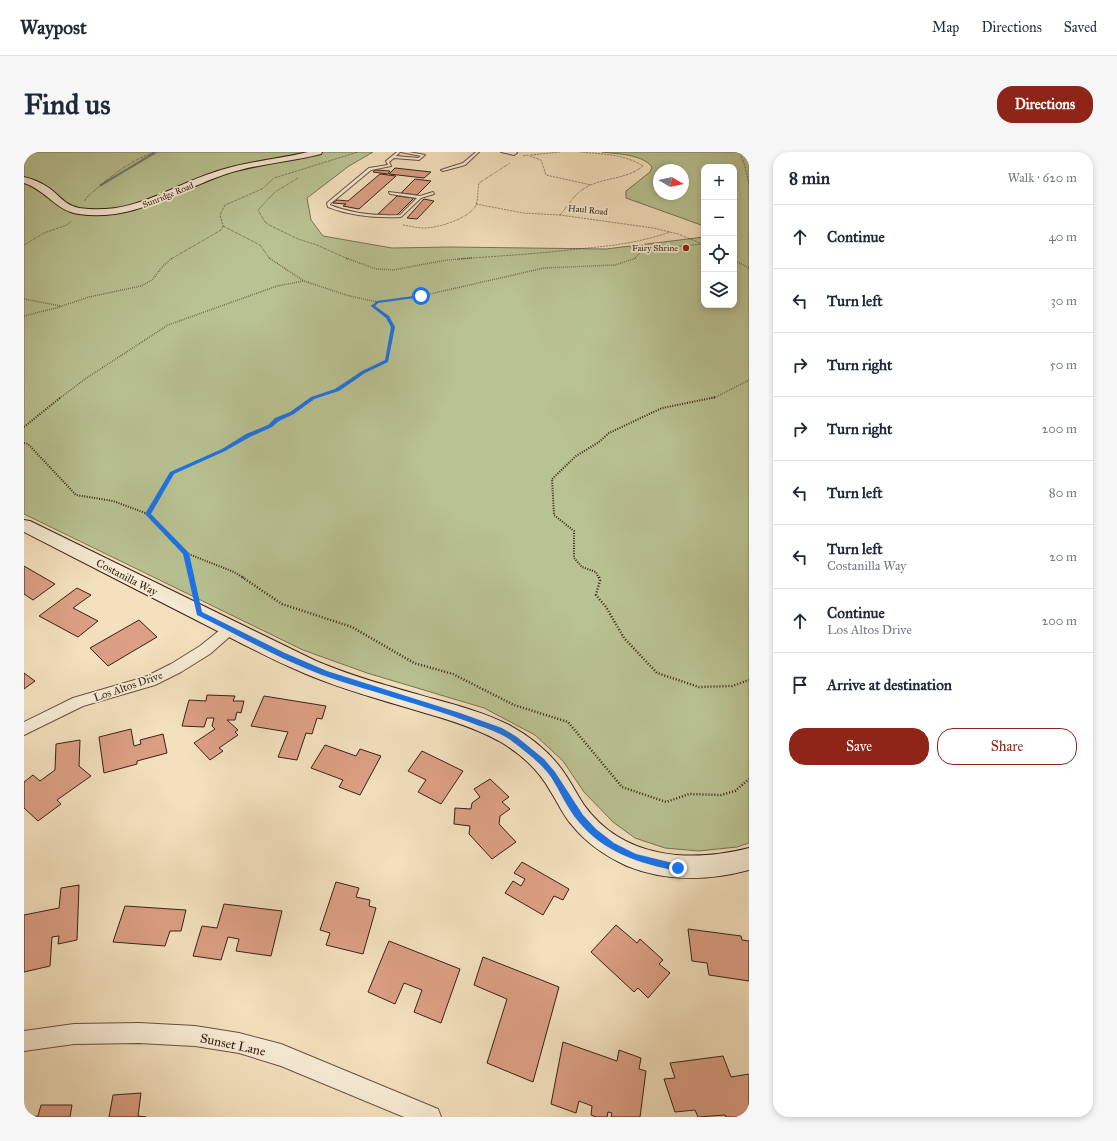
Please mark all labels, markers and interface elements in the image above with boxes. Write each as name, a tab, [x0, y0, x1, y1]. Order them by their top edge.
text: Waypost	[20, 16, 87, 39]
text: Map	[932, 19, 959, 36]
text: Directions	[981, 19, 1042, 36]
text: Saved	[1064, 19, 1097, 36]
button: Directions	[997, 86, 1093, 123]
text: Find us	[24, 87, 110, 122]
north arrow	[653, 164, 689, 200]
map controls	[701, 164, 737, 308]
button: +	[701, 164, 737, 200]
text: 8 min	[789, 168, 830, 189]
text: Walk · 620 m	[1007, 170, 1077, 186]
street label: Sunridge Road	[141, 179, 196, 211]
button: −	[701, 200, 737, 236]
street label: Haul Road	[568, 202, 609, 217]
icon: ahead	[789, 226, 811, 248]
text: Continue	[827, 228, 885, 246]
text: 40 m	[1048, 229, 1077, 245]
button: locate	[701, 236, 737, 272]
place label: Fairy Shrine	[632, 242, 678, 253]
marker: Fairy Shrine	[681, 243, 691, 253]
button: layers	[701, 272, 737, 308]
route start	[412, 287, 430, 305]
icon: left	[789, 290, 811, 312]
text: Turn left	[827, 292, 883, 310]
text: 30 m	[1051, 293, 1077, 309]
icon: right	[789, 354, 811, 376]
text: Turn right	[827, 356, 892, 374]
text: 50 m	[1050, 357, 1077, 373]
icon: right	[789, 418, 811, 440]
text: Turn right	[827, 420, 892, 438]
text: 200 m	[1042, 421, 1077, 437]
icon: left	[789, 482, 811, 504]
text: Turn left	[827, 484, 883, 502]
text: 80 m	[1049, 485, 1077, 501]
text: Turn left	[827, 540, 883, 558]
icon: left	[789, 546, 811, 568]
text: 20 m	[1049, 549, 1077, 565]
street label: Costanilla Way	[94, 556, 160, 599]
text: Costanilla Way	[827, 558, 906, 574]
text: Continue	[827, 604, 885, 622]
icon: ahead	[789, 610, 811, 632]
text: 200 m	[1042, 613, 1077, 629]
text: Los Altos Drive	[827, 622, 912, 638]
street label: Los Altos Drive	[92, 669, 165, 704]
icon: arrive	[789, 674, 811, 696]
text: Arrive at destination	[827, 676, 952, 694]
button: Save	[789, 728, 929, 765]
button: Share	[937, 728, 1077, 765]
route end	[669, 859, 687, 877]
street label: Sunset Lane	[199, 1030, 268, 1060]

